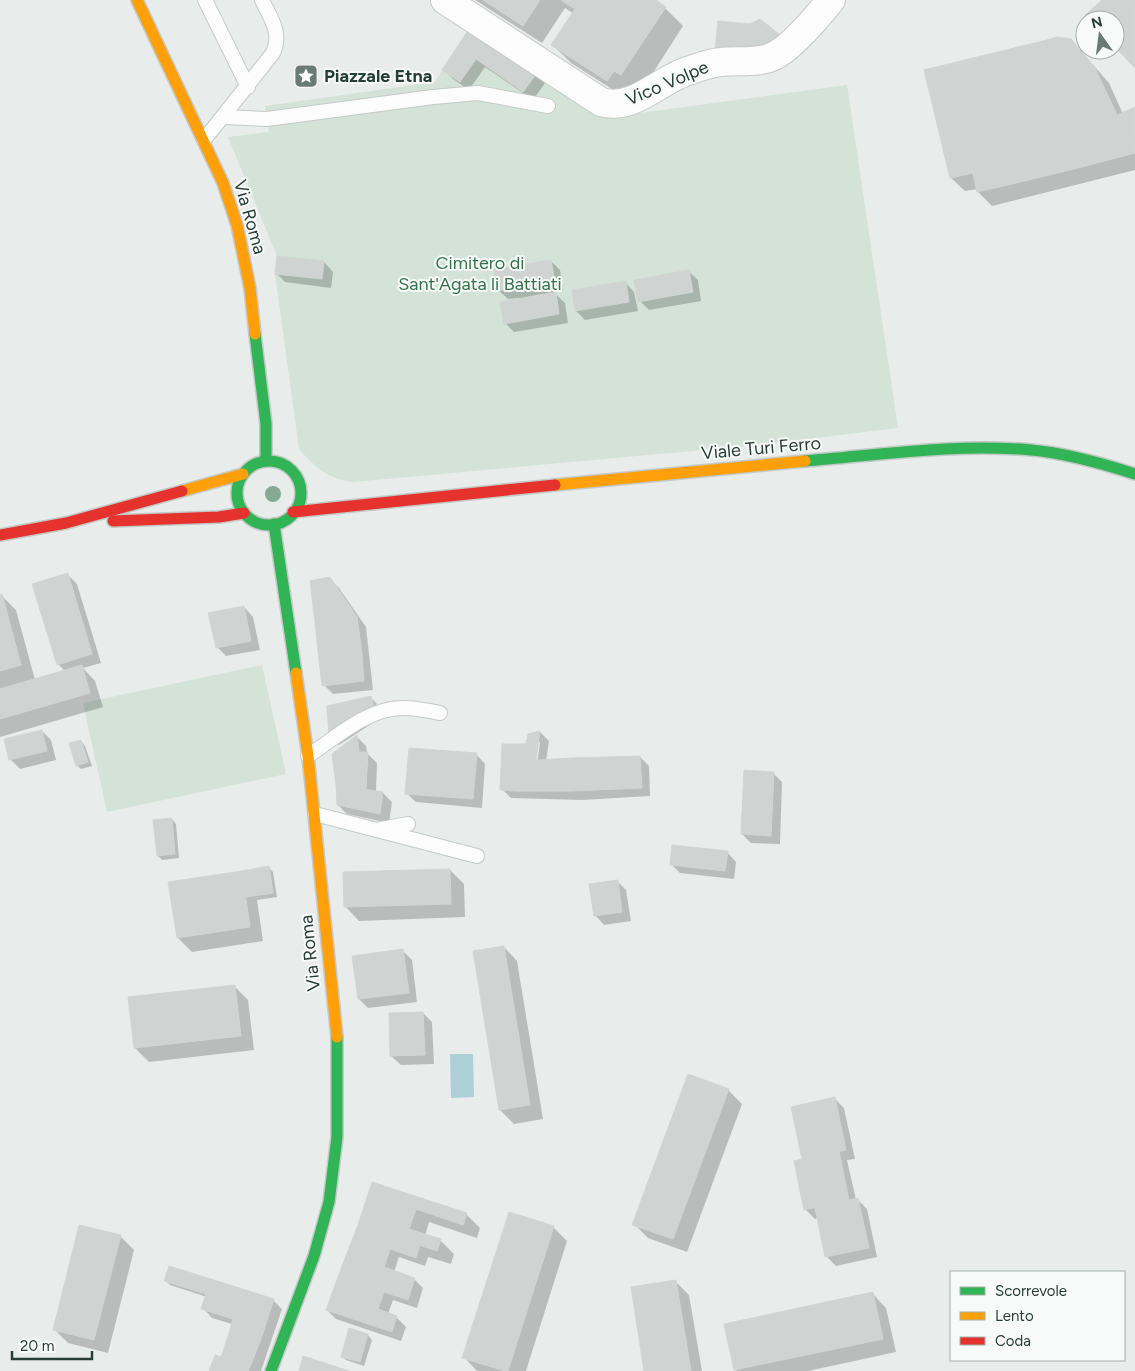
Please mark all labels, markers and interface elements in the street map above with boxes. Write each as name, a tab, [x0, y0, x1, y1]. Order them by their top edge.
north arrow	[1075, 10, 1125, 60]
text: N	[1090, 13, 1104, 32]
street label: Vico Volpe	[622, 56, 712, 110]
place icon: Piazzale Etna	[293, 63, 319, 89]
place label: Piazzale Etna	[324, 65, 432, 87]
street label: Via Roma	[229, 177, 271, 257]
park label: Cimitero di Sant'Agata li Battiati	[398, 252, 562, 295]
street label: Viale Turi Ferro	[700, 432, 822, 464]
street label: Via Roma	[295, 914, 325, 992]
legend	[950, 1271, 1125, 1361]
text: Scorrevole	[995, 1282, 1067, 1300]
text: Lento	[995, 1307, 1034, 1325]
scale bar	[12, 1328, 92, 1360]
text: Coda	[995, 1332, 1031, 1350]
text: 20 m	[20, 1337, 54, 1355]

